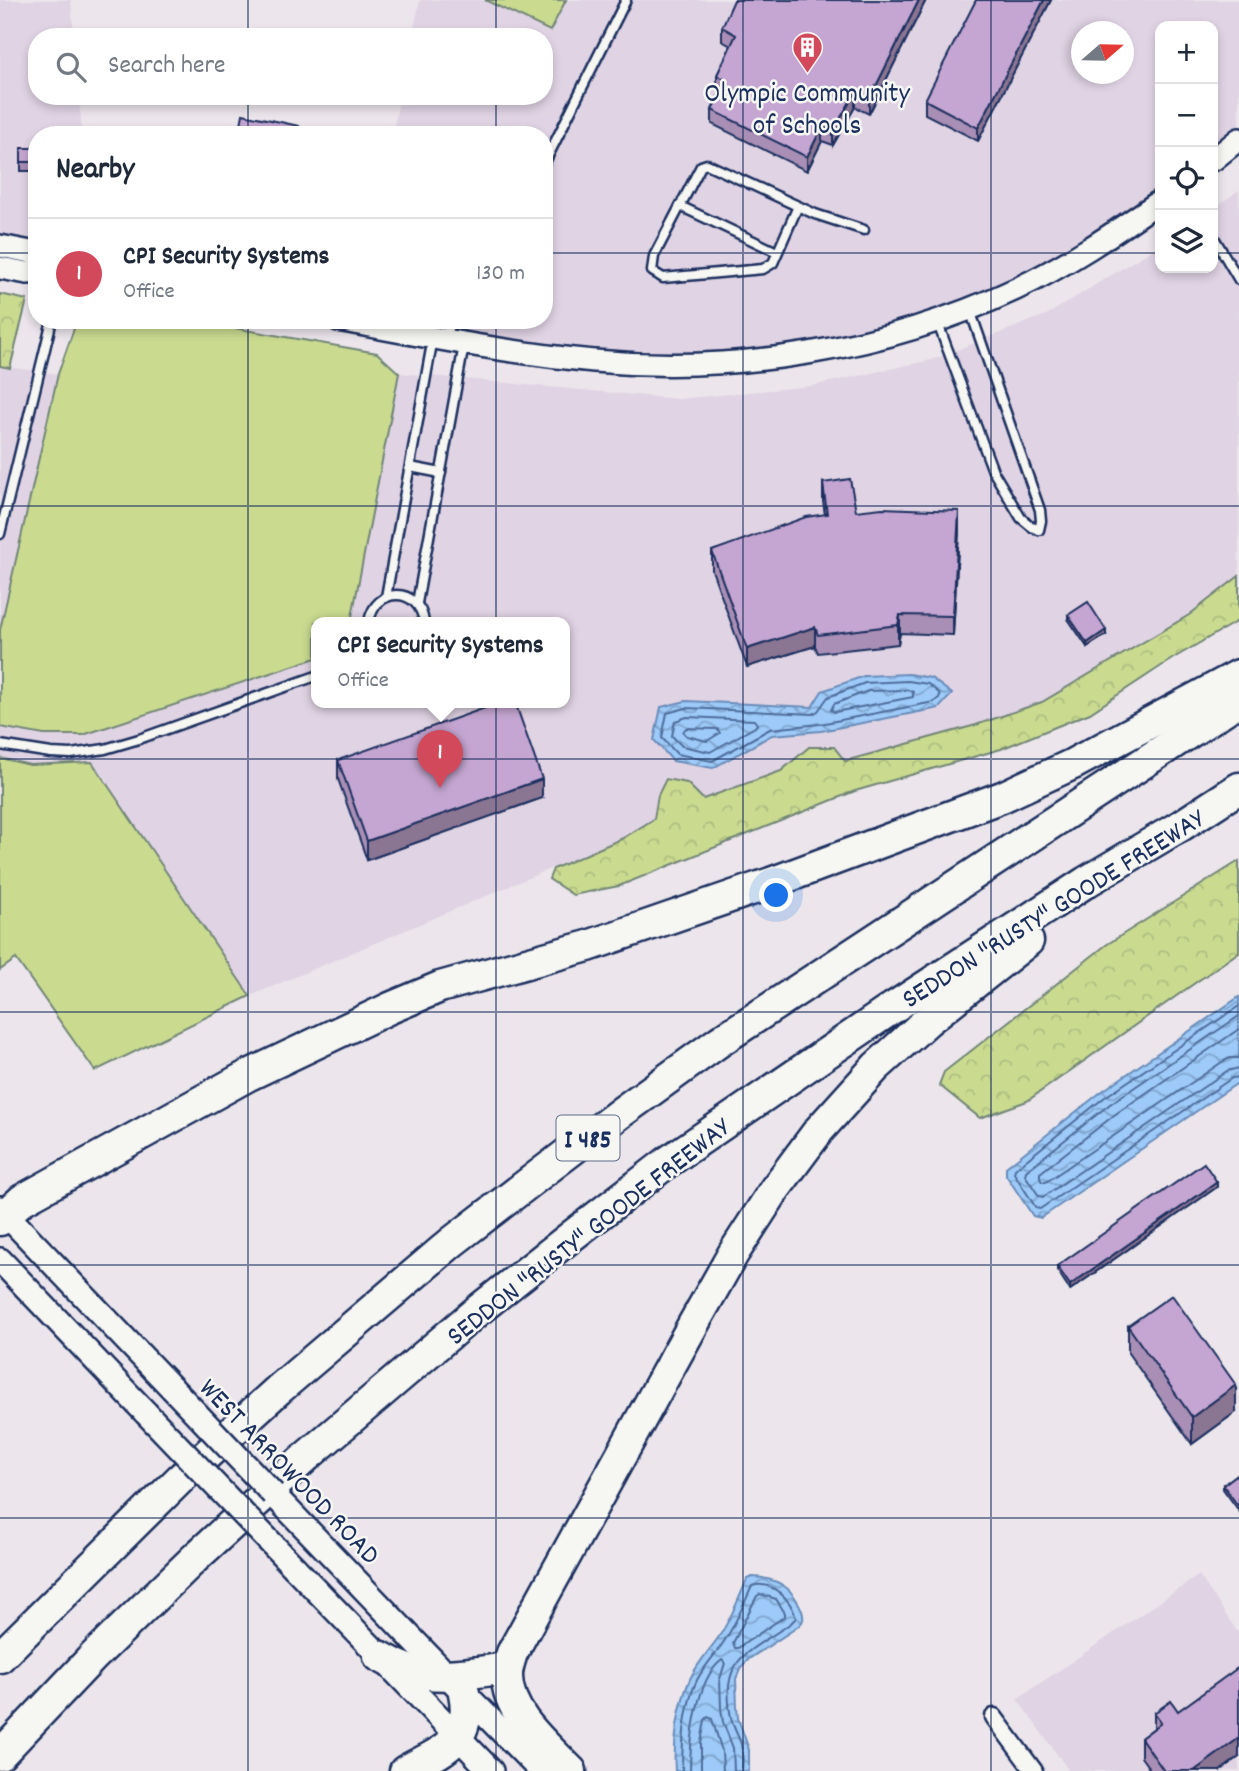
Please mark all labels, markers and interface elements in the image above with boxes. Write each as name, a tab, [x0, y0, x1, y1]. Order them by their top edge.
north arrow	[1071, 21, 1134, 84]
map controls	[1155, 21, 1218, 273]
button: +	[1155, 21, 1218, 84]
search box	[28, 28, 553, 105]
building icon: Olympic Community of Schools	[790, 30, 824, 74]
icon: search	[52, 48, 90, 86]
text: Search here	[108, 48, 226, 85]
place label: Olympic Community of Schools	[704, 76, 910, 148]
button: −	[1155, 84, 1218, 147]
button: locate	[1155, 147, 1218, 210]
text: Nearby	[56, 150, 134, 193]
button: layers	[1155, 210, 1218, 273]
text: CPI Security Systems	[123, 239, 330, 276]
text: 1	[76, 258, 82, 291]
text: 130 m	[476, 258, 525, 291]
text: Office	[123, 276, 175, 309]
popup	[311, 617, 570, 708]
text: CPI Security Systems	[337, 628, 544, 665]
text: Office	[337, 665, 389, 698]
pin: 1	[417, 730, 463, 788]
street label: SEDDON "RUSTY" GOODE FREEWAY	[895, 801, 1215, 1021]
your location	[759, 878, 793, 912]
street label: SEDDON "RUSTY" GOODE FREEWAY	[440, 1110, 741, 1358]
road number: I 485	[556, 1116, 620, 1161]
street label: WEST ARROWOOD ROAD	[188, 1371, 387, 1576]

